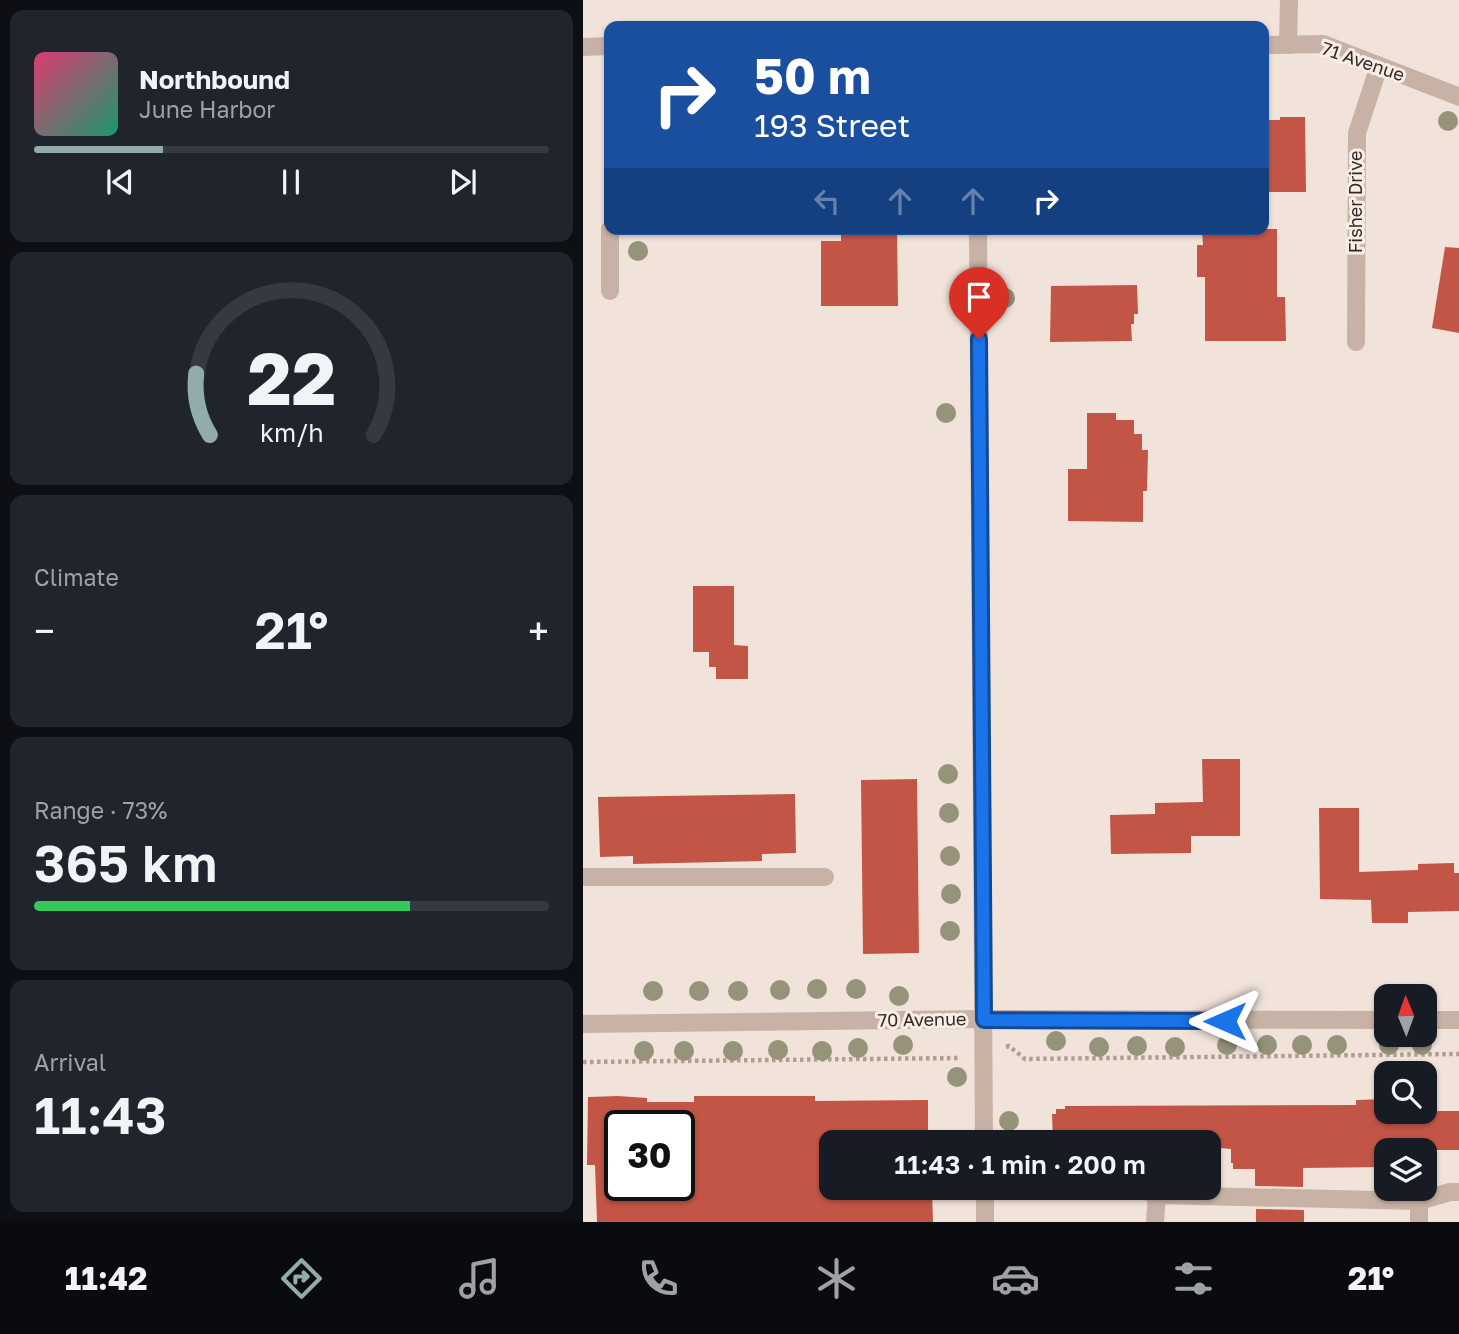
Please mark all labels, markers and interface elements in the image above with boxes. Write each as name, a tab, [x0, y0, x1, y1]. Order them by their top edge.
street label: 71 Avenue	[1319, 37, 1408, 86]
text: 50 m	[754, 46, 871, 105]
icon: right	[639, 49, 730, 140]
text: Northbound	[139, 64, 290, 95]
text: June Harbor	[139, 95, 275, 123]
text: 193 Street	[754, 106, 910, 144]
street label: Fisher Drive	[1344, 151, 1366, 253]
icon: previous	[101, 163, 139, 201]
icon: pause	[272, 163, 310, 201]
icon: next	[444, 163, 482, 201]
icon: left	[808, 182, 846, 220]
icon: ahead	[881, 182, 919, 220]
icon: ahead	[954, 182, 992, 220]
icon: right	[1027, 182, 1065, 220]
pin	[949, 267, 1009, 339]
icon: arrive	[960, 278, 998, 316]
text: 22	[247, 334, 336, 421]
text: km/h	[260, 416, 323, 447]
text: Climate	[34, 563, 119, 591]
text: 21°	[255, 598, 328, 660]
text: −	[34, 608, 55, 653]
text: +	[528, 608, 549, 653]
text: Range · 73%	[34, 796, 167, 824]
text: 365 km	[34, 831, 217, 893]
position arrow	[1188, 984, 1262, 1058]
north arrow	[1374, 984, 1437, 1046]
map controls	[1374, 984, 1437, 1201]
street label: 70 Avenue	[877, 1007, 967, 1031]
text: Arrival	[34, 1048, 106, 1076]
button: search	[1374, 1061, 1437, 1124]
text: 11:43	[34, 1083, 167, 1145]
speed limit sign: 30	[604, 1110, 695, 1201]
button: layers	[1374, 1138, 1437, 1201]
text: 11:43 · 1 min · 200 m	[894, 1149, 1146, 1180]
icon: directions	[277, 1254, 326, 1303]
icon: music	[455, 1254, 504, 1303]
icon: phone	[634, 1254, 683, 1303]
icon: climate	[812, 1254, 861, 1303]
icon: car	[991, 1254, 1040, 1303]
icon: filters	[1169, 1254, 1218, 1303]
text: 11:42	[65, 1259, 147, 1297]
text: 21°	[1348, 1259, 1394, 1297]

